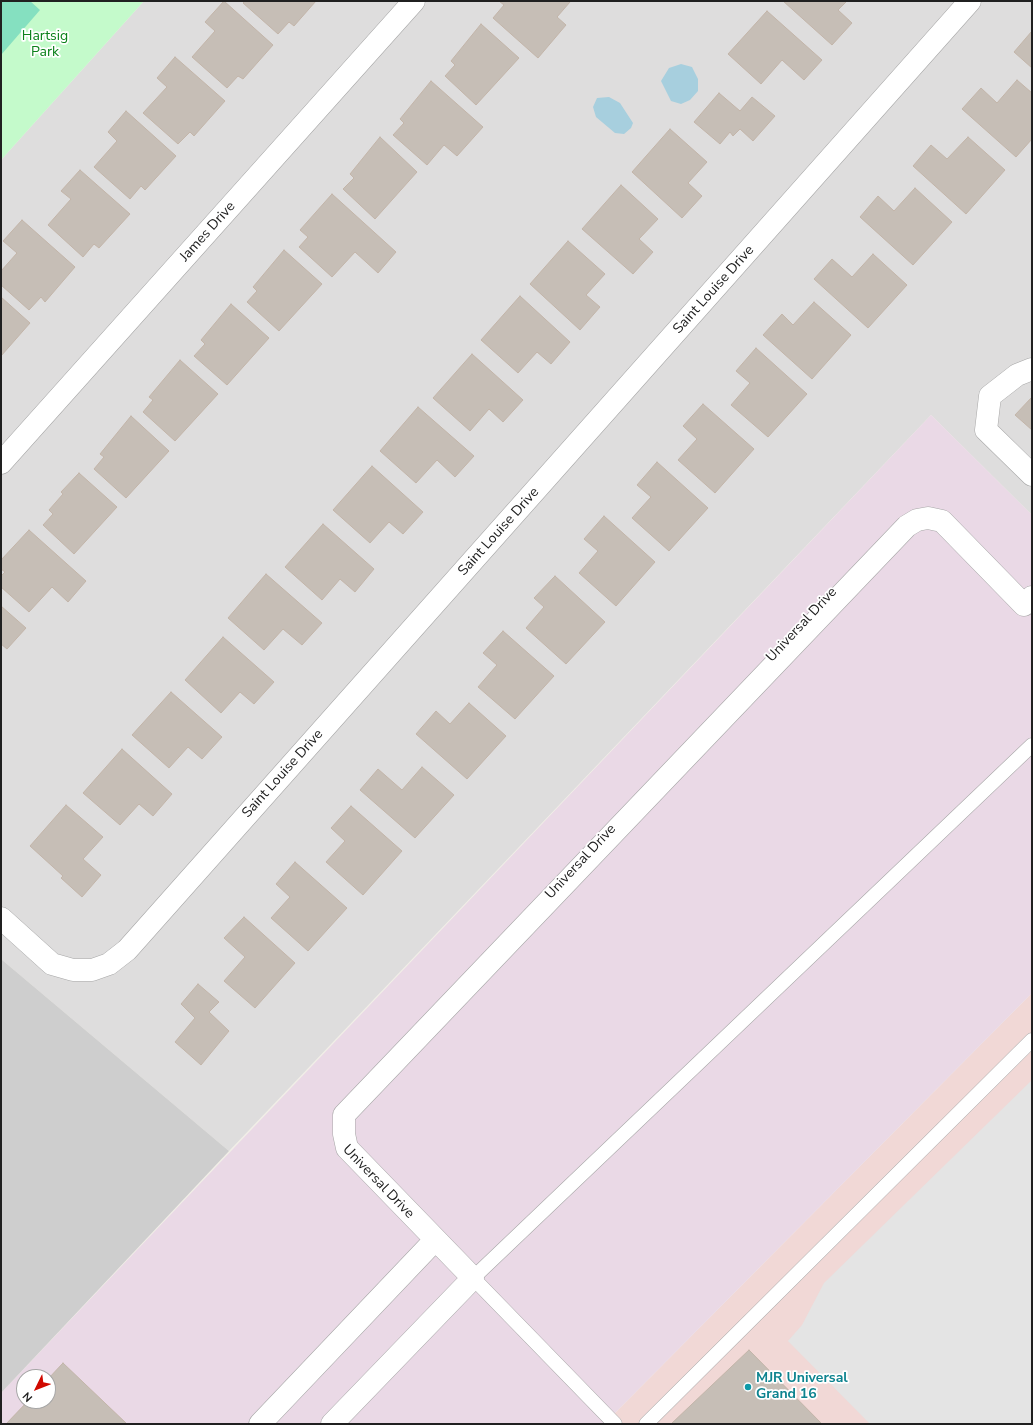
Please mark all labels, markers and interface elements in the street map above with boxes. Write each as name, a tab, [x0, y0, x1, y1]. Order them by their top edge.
park label: Hartsig Park	[22, 29, 68, 62]
street label: James Drive	[177, 199, 239, 265]
street label: Saint Louise Drive	[670, 242, 758, 338]
street label: Saint Louise Drive	[455, 484, 543, 580]
street label: Universal Drive	[763, 584, 841, 666]
street label: Saint Louise Drive	[239, 726, 327, 822]
street label: Universal Drive	[542, 821, 620, 903]
street label: Universal Drive	[339, 1142, 417, 1222]
north arrow	[16, 1369, 56, 1409]
place label: MJR Universal Grand 16	[756, 1371, 848, 1404]
marker: MJR Universal Grand 16	[743, 1382, 753, 1392]
text: N	[19, 1389, 36, 1405]

